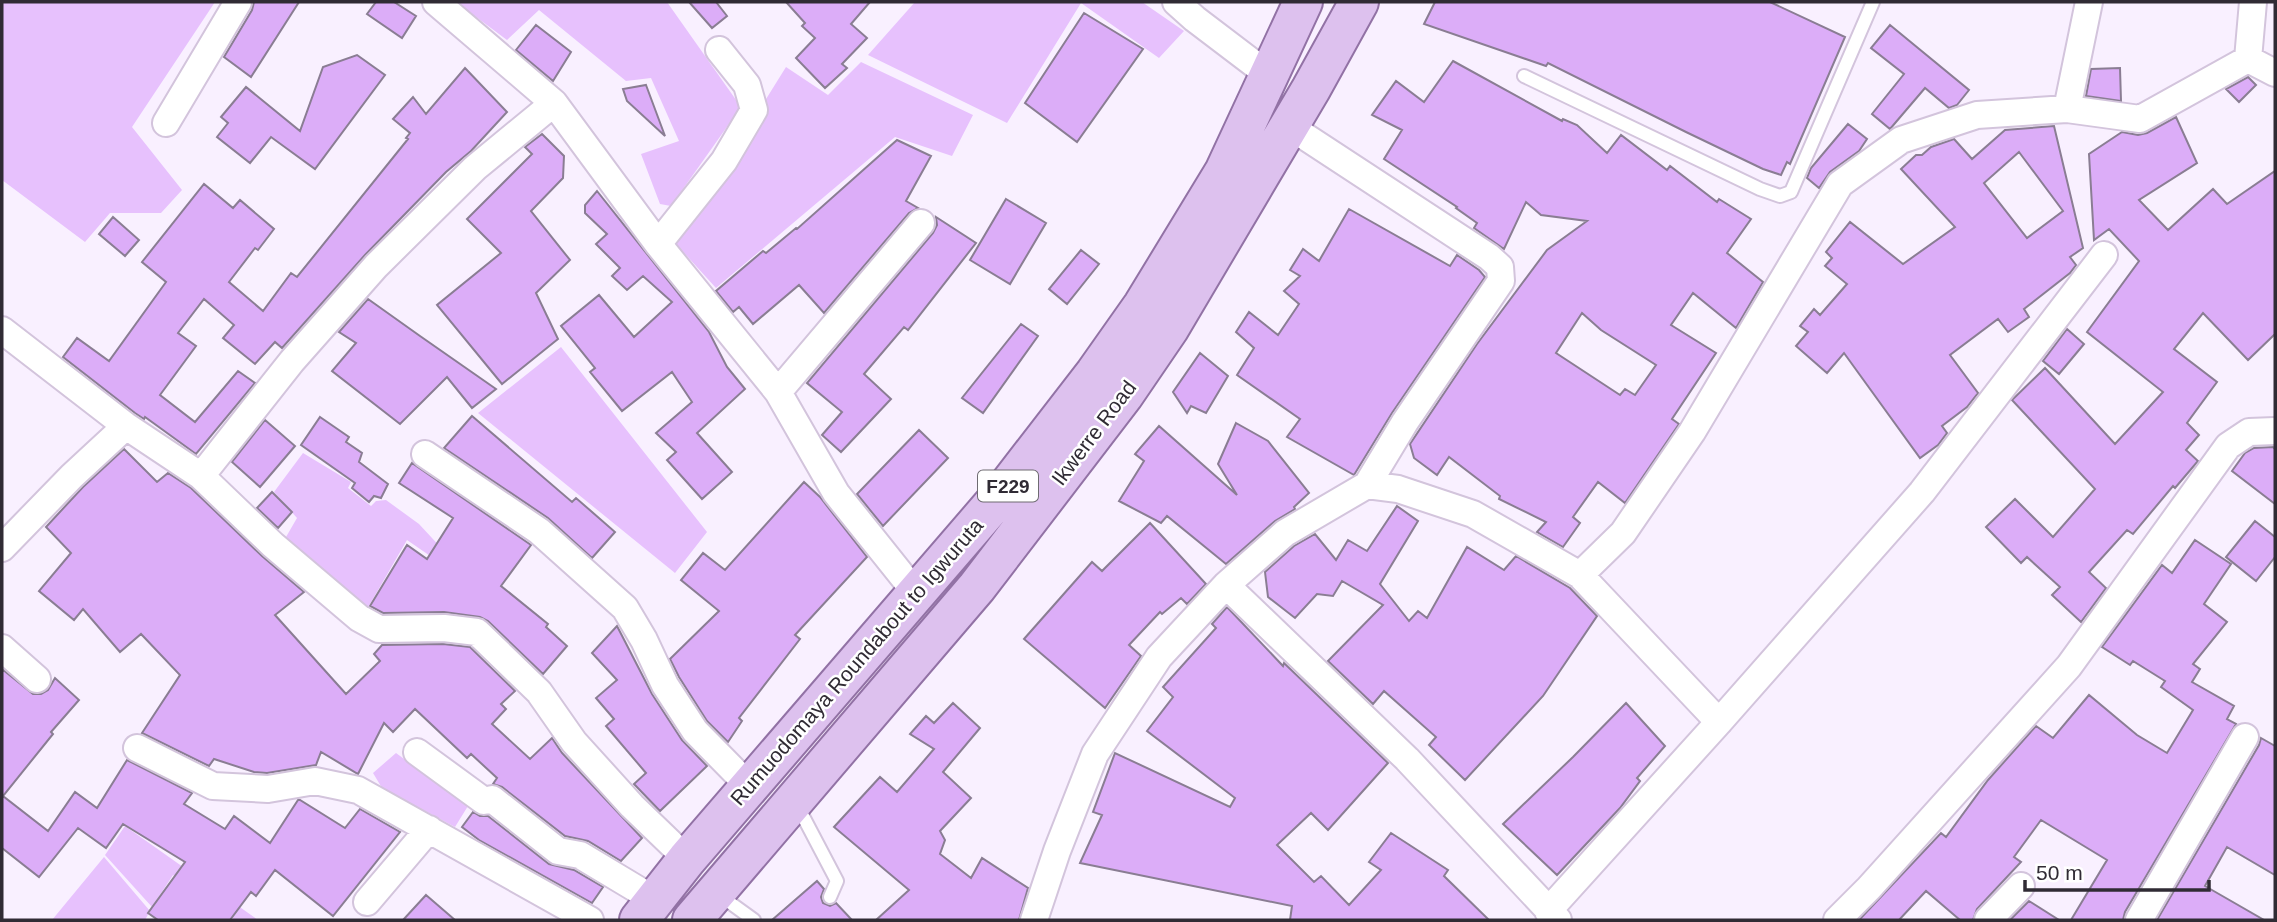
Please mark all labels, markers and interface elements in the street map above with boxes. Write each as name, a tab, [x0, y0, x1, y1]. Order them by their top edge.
street label: Ikwerre Road	[1047, 376, 1140, 489]
road number: F229	[978, 471, 1038, 502]
street label: Rumuodomaya Roundabout to Igwuruta	[726, 513, 988, 810]
scale bar	[2025, 848, 2209, 892]
text: 50 m	[2036, 861, 2083, 884]

